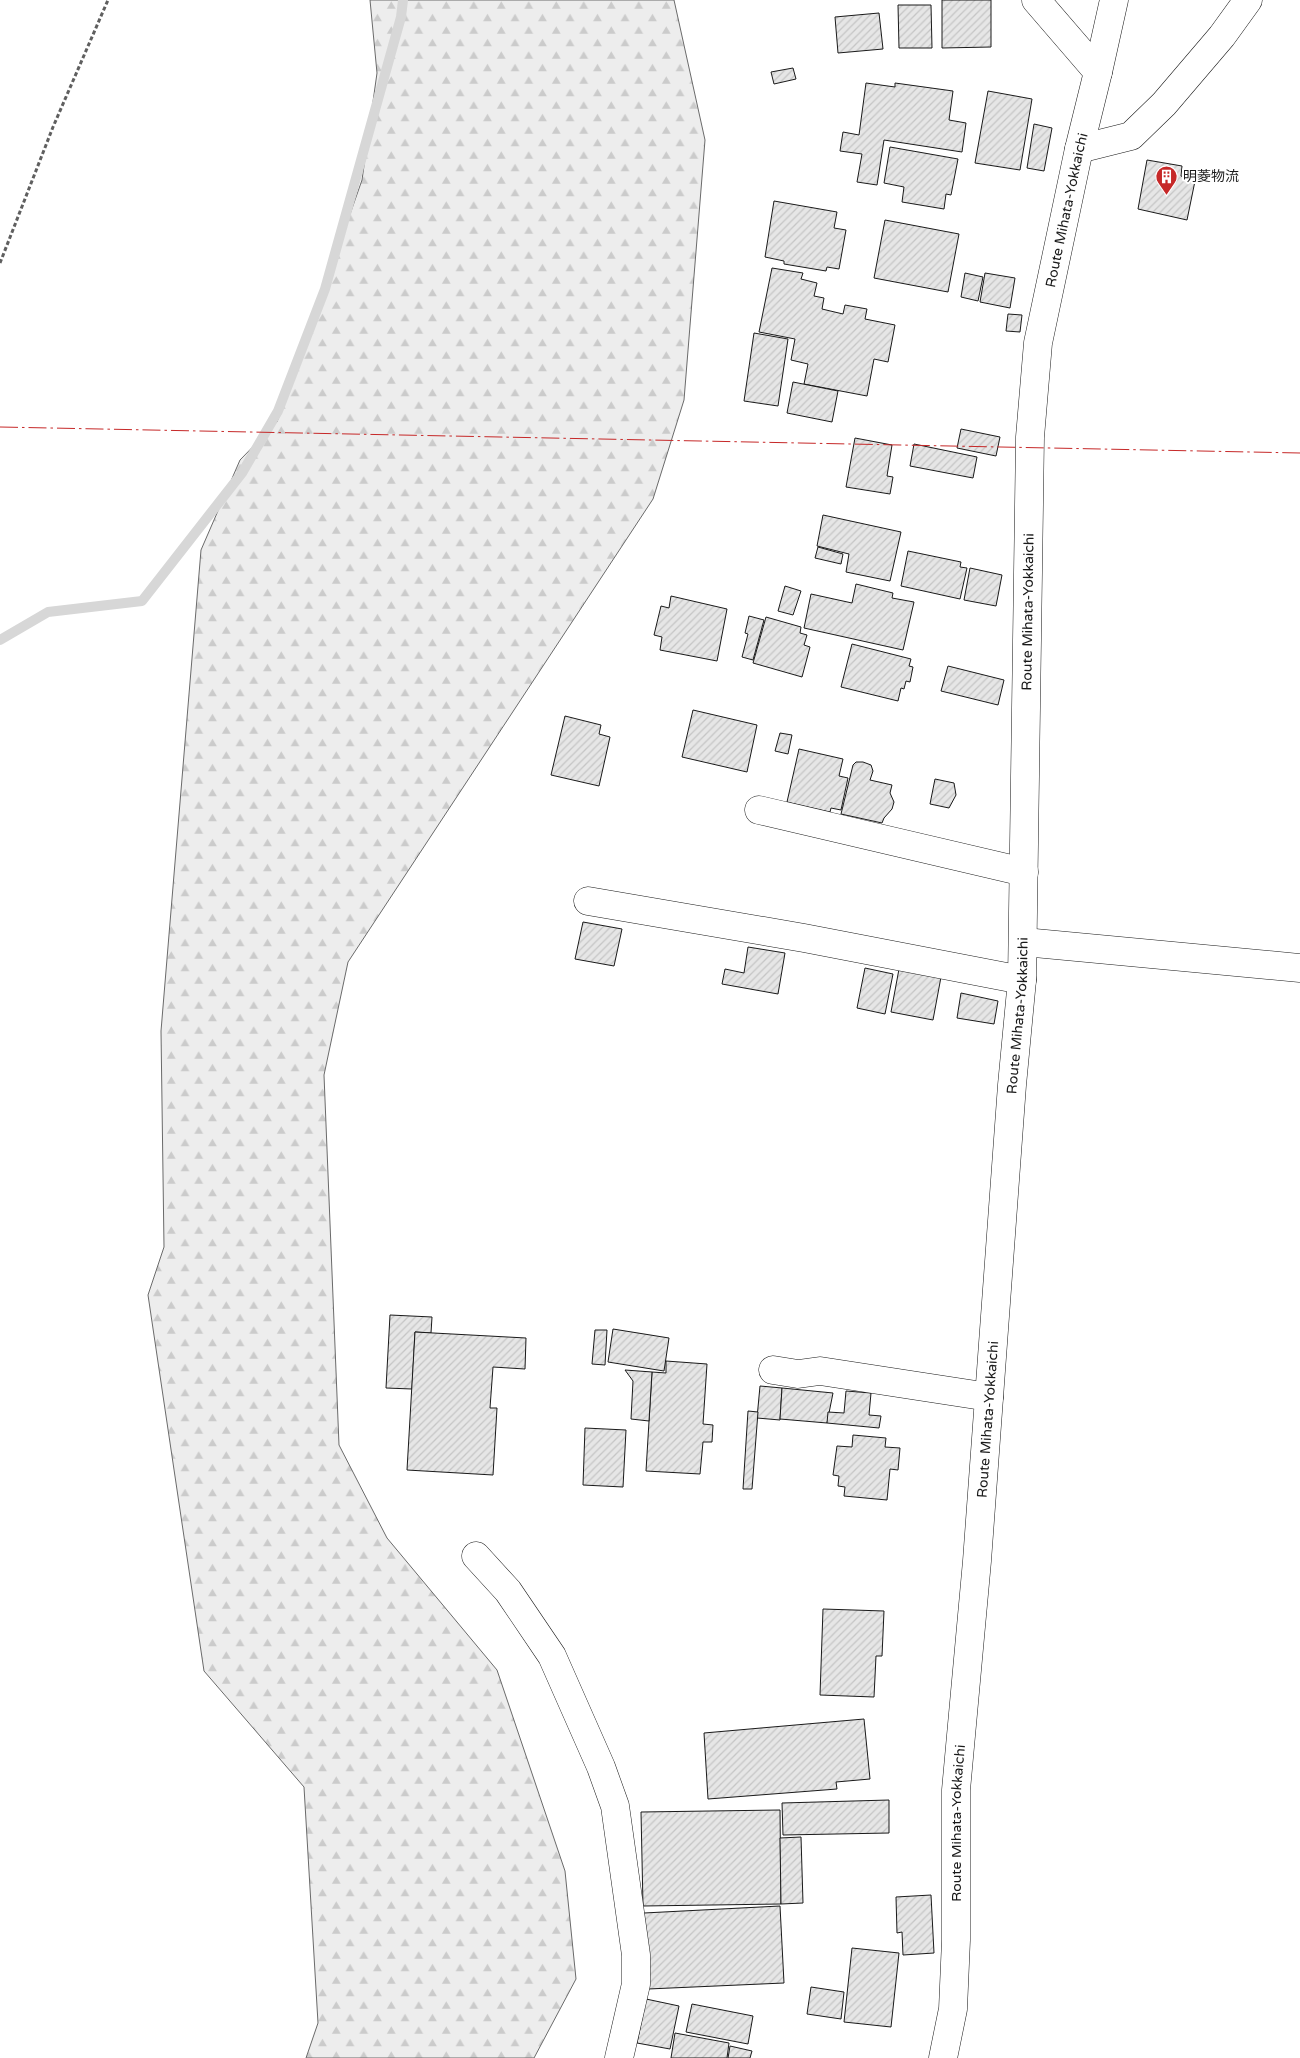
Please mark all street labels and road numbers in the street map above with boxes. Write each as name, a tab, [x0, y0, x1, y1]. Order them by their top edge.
street label: Route Mihata-Yokkaichi	[1041, 131, 1091, 289]
street label: Route Mihata-Yokkaichi	[1018, 533, 1037, 691]
street label: Route Mihata-Yokkaichi	[1003, 937, 1031, 1095]
street label: Route Mihata-Yokkaichi	[973, 1340, 1002, 1499]
street label: Route Mihata-Yokkaichi	[948, 1744, 969, 1902]

